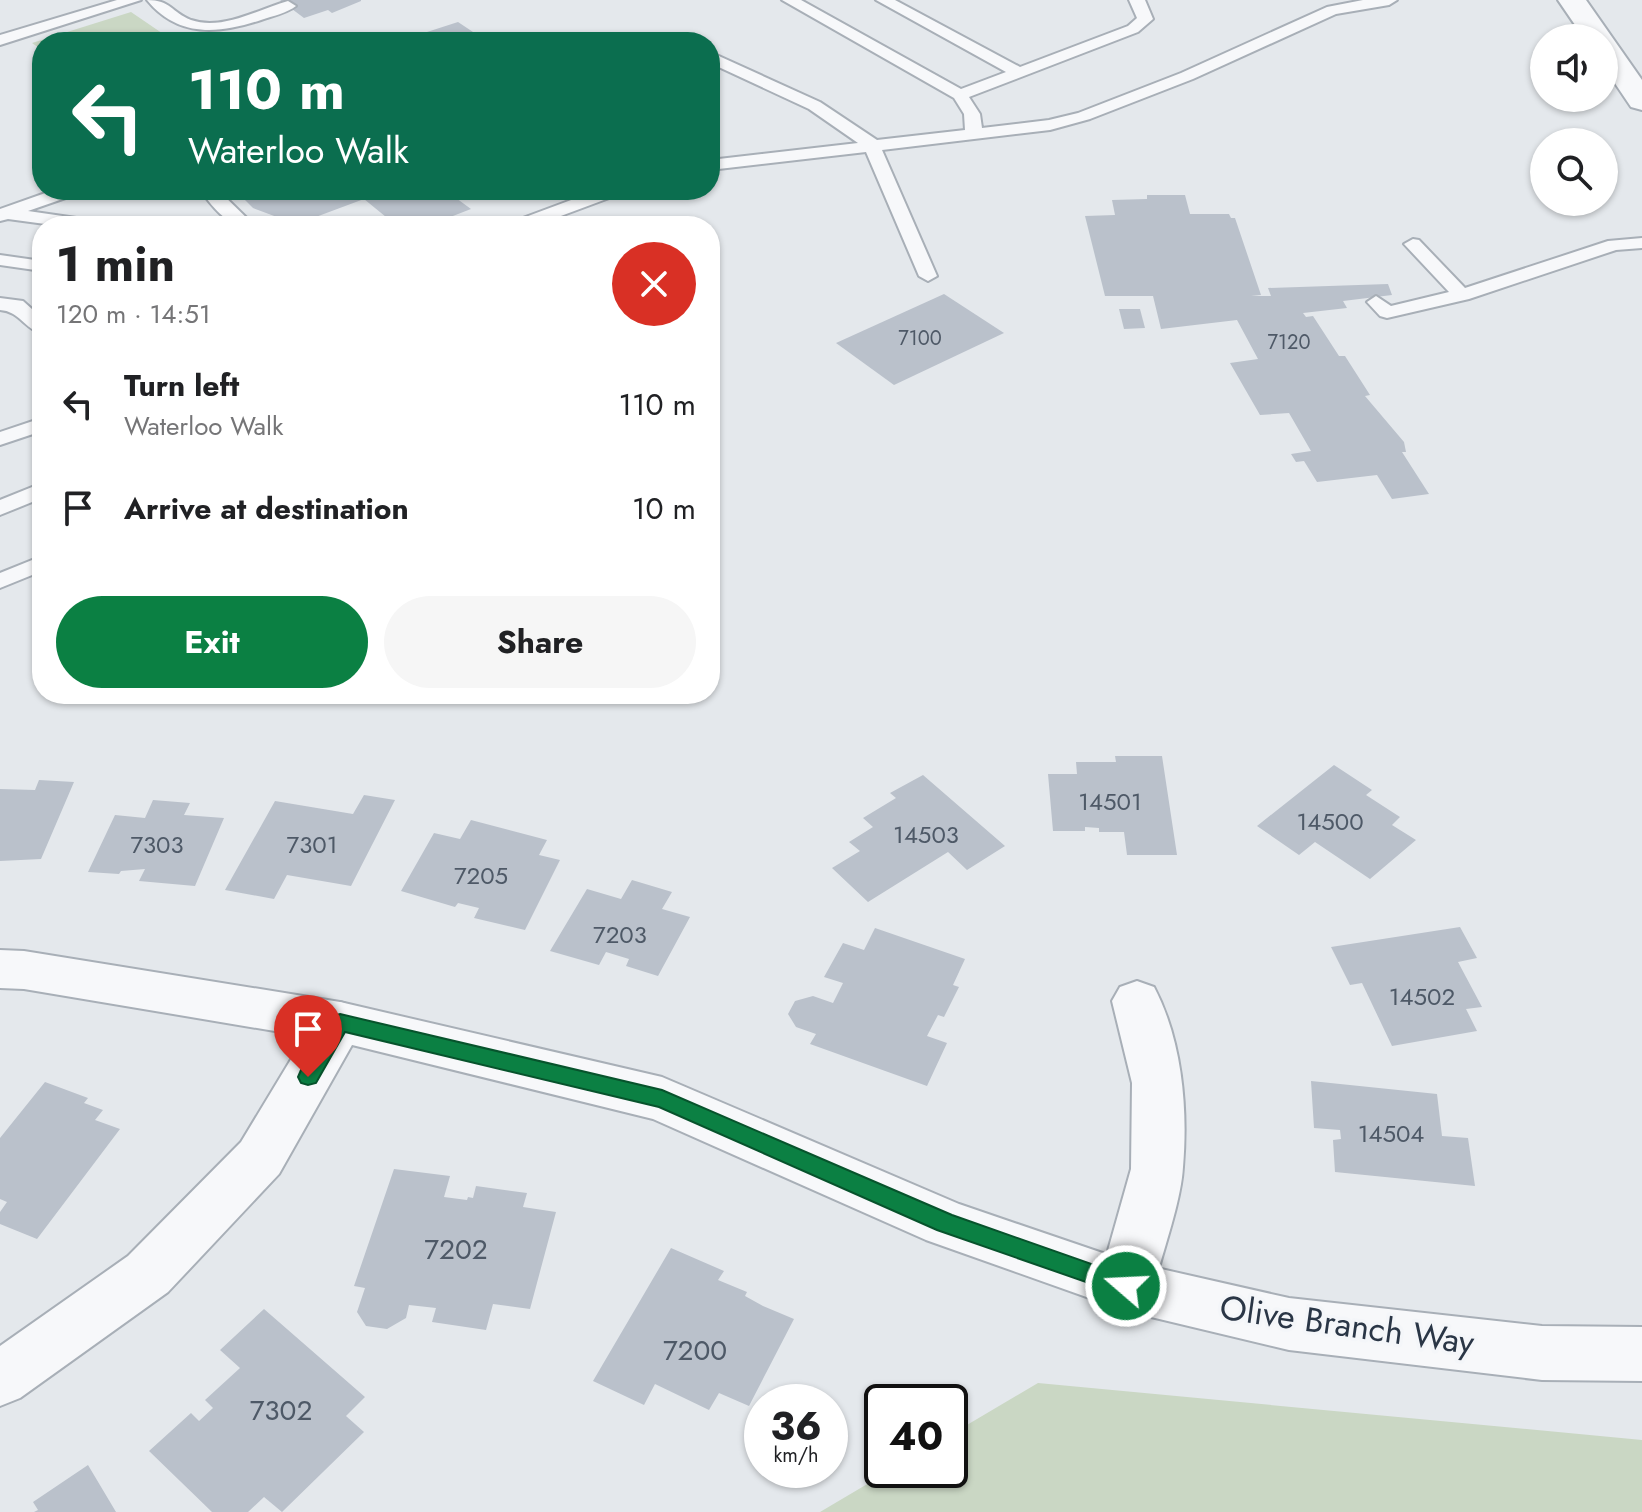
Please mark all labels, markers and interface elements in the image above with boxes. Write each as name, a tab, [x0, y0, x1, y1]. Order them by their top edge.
map controls	[1530, 24, 1618, 216]
button: sound	[1530, 24, 1618, 112]
text: 110 m	[188, 49, 345, 130]
icon: left	[56, 64, 160, 168]
text: Waterloo Walk	[188, 124, 409, 176]
button: search	[1530, 128, 1618, 216]
text: 1 min	[56, 230, 175, 299]
button: close	[612, 242, 696, 326]
text: 120 m · 14:51	[56, 295, 211, 333]
house number: 7100	[898, 324, 942, 353]
house number: 7120	[1268, 328, 1310, 357]
text: Turn left	[124, 364, 239, 407]
icon: left	[56, 382, 100, 426]
text: 110 m	[619, 383, 696, 426]
text: Waterloo Walk	[124, 407, 283, 445]
icon: arrive	[56, 486, 100, 530]
text: Arrive at destination	[124, 487, 409, 530]
text: 10 m	[632, 487, 696, 530]
button: Exit	[56, 596, 368, 688]
button: Share	[384, 596, 696, 688]
house number: 14501	[1078, 784, 1142, 819]
house number: 14500	[1296, 804, 1364, 839]
house number: 14503	[893, 817, 959, 852]
house number: 7303	[130, 827, 184, 862]
house number: 7301	[287, 827, 337, 862]
house number: 7205	[454, 858, 508, 893]
house number: 7203	[593, 917, 647, 952]
house number: 14502	[1389, 979, 1455, 1014]
pin	[274, 995, 342, 1077]
icon: arrive	[286, 1007, 330, 1051]
house number: 14504	[1358, 1116, 1424, 1151]
house number: 7202	[424, 1229, 488, 1270]
position arrow	[1084, 1244, 1168, 1328]
street label: Olive Branch Way	[1217, 1283, 1477, 1367]
house number: 7200	[663, 1330, 727, 1371]
speed limit sign: 40	[864, 1384, 968, 1488]
house number: 7302	[250, 1390, 312, 1431]
text: 36	[770, 1397, 822, 1455]
text: km/h	[773, 1441, 819, 1470]

